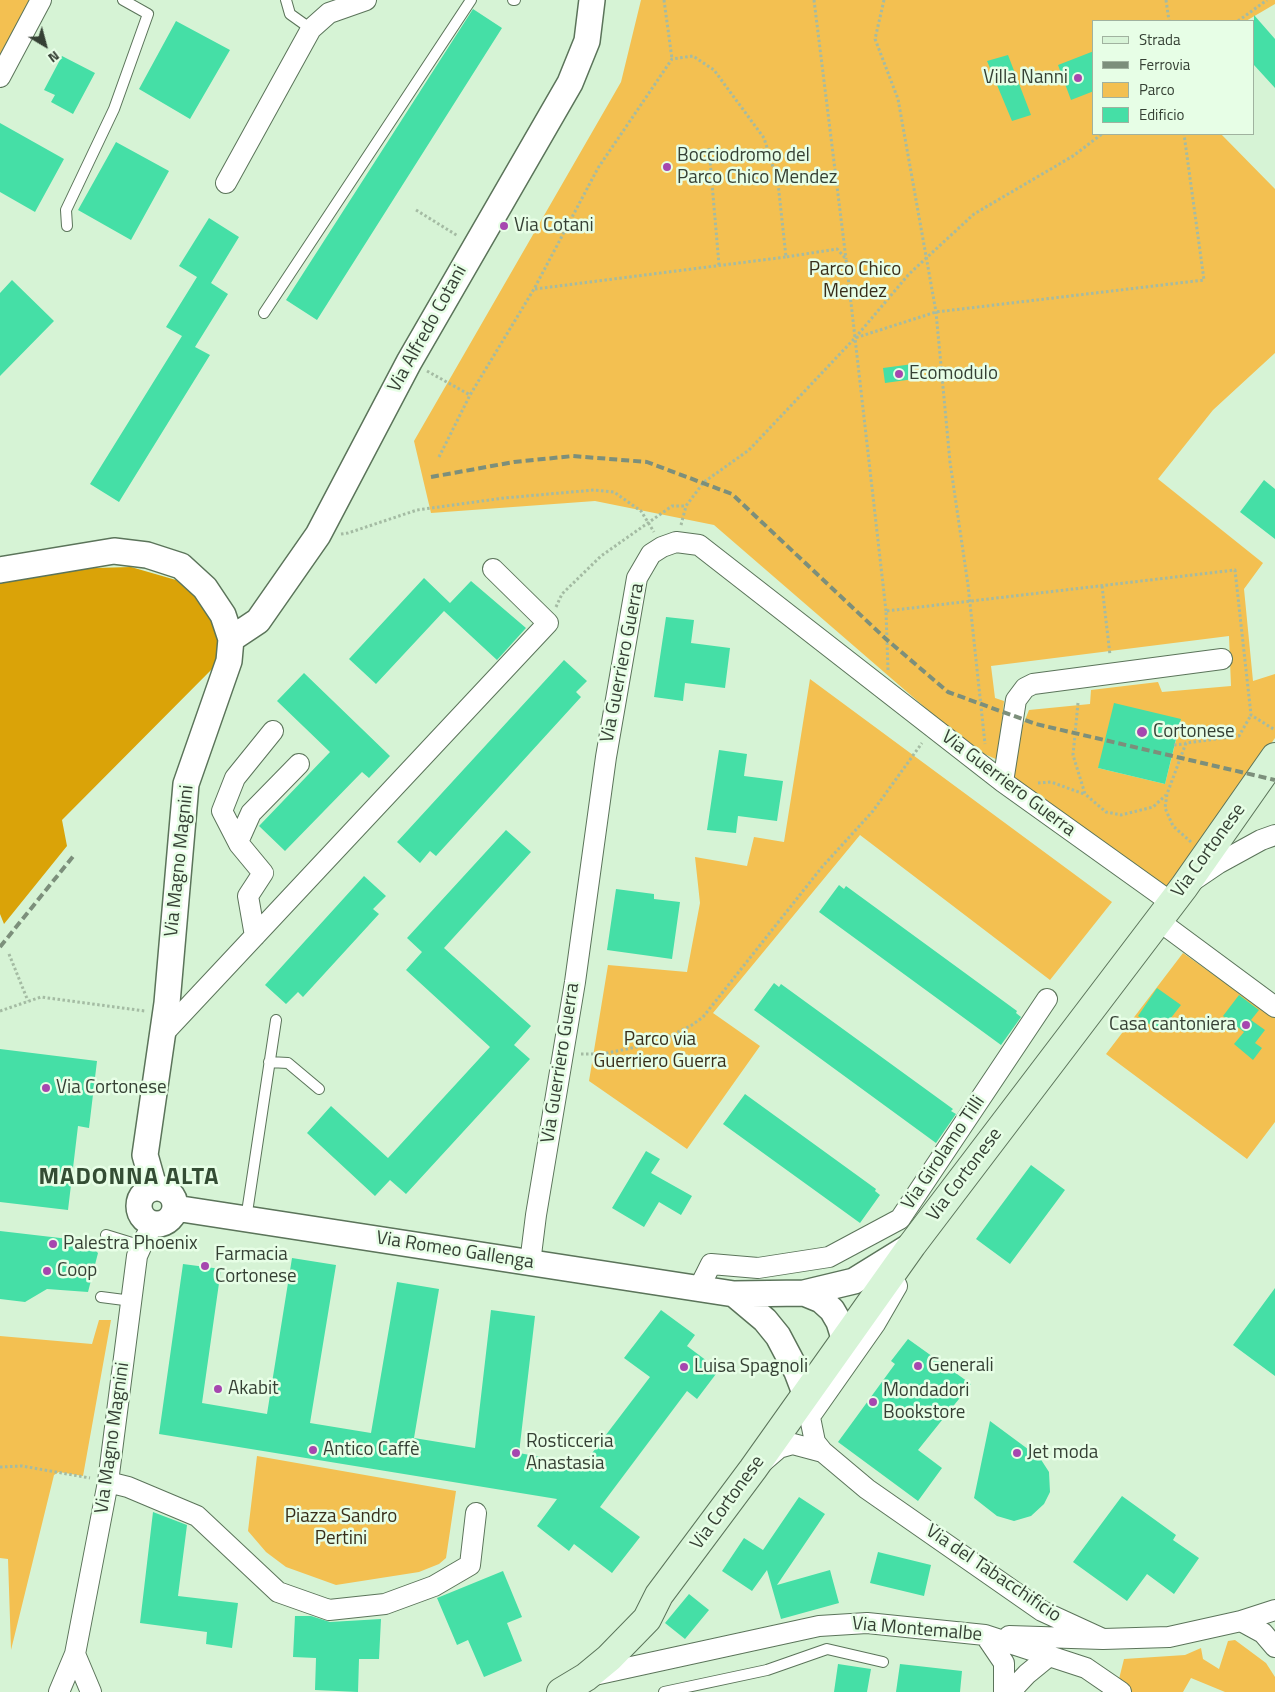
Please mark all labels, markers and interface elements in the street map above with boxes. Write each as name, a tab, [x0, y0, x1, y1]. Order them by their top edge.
north arrow	[20, 20, 70, 70]
legend	[1092, 20, 1255, 135]
text: Strada	[1139, 28, 1180, 51]
text: N	[44, 46, 65, 69]
text: Ferrovia	[1139, 53, 1190, 76]
place label: Villa Nanni	[983, 67, 1068, 89]
marker: Villa Nanni	[1072, 72, 1084, 84]
text: Parco	[1139, 78, 1175, 101]
text: Edificio	[1139, 103, 1184, 126]
place label: Bocciodromo del Parco Chico Mendez	[677, 145, 837, 189]
marker: Bocciodromo del Parco Chico Mendez	[661, 161, 673, 173]
place label: Via Cotani	[514, 215, 594, 237]
marker: Via Cotani	[498, 220, 510, 232]
park label: Parco Chico Mendez	[809, 259, 901, 303]
street label: Via Alfredo Cotani	[384, 261, 472, 397]
place label: Ecomodulo	[909, 363, 998, 385]
marker: Ecomodulo	[893, 368, 905, 380]
street label: Via Guerriero Guerra	[596, 581, 650, 745]
place label: Cortonese	[1153, 721, 1235, 743]
marker: Cortonese	[1135, 725, 1149, 739]
street label: Via Guerriero Guerra	[937, 726, 1079, 842]
street label: Via Magno Magnini	[161, 784, 199, 938]
street label: Via Cortonese	[1167, 800, 1251, 902]
street label: Via Guerriero Guerra	[537, 981, 585, 1145]
place label: Casa cantoniera	[1109, 1014, 1236, 1036]
marker: Casa cantoniera	[1240, 1019, 1252, 1031]
park label: Parco via Guerriero Guerra	[594, 1029, 726, 1073]
place label: Via Cortonese	[56, 1077, 167, 1099]
marker: Via Cortonese	[40, 1082, 52, 1094]
street label: Via Girolamo Tilli	[898, 1092, 990, 1214]
street label: Via Cortonese	[923, 1124, 1007, 1226]
district label: MADONNA ALTA	[37, 1164, 221, 1192]
street label: Via Romeo Gallenga	[375, 1227, 535, 1275]
place label: Palestra Phoenix	[63, 1233, 198, 1255]
marker: Palestra Phoenix	[47, 1238, 59, 1250]
place label: Farmacia Cortonese	[215, 1244, 297, 1288]
place label: Coop	[57, 1260, 97, 1282]
marker: Farmacia Cortonese	[199, 1260, 211, 1272]
marker: Coop	[41, 1265, 53, 1277]
place label: Generali	[928, 1355, 994, 1377]
place label: Luisa Spagnoli	[694, 1356, 808, 1378]
marker: Generali	[912, 1360, 924, 1372]
street label: Via Magno Magnini	[91, 1361, 135, 1515]
marker: Luisa Spagnoli	[678, 1361, 690, 1373]
place label: Akabit	[228, 1378, 279, 1400]
place label: Mondadori Bookstore	[883, 1380, 969, 1424]
marker: Akabit	[212, 1383, 224, 1395]
marker: Mondadori Bookstore	[867, 1396, 879, 1408]
place label: Rosticceria Anastasia	[526, 1431, 613, 1475]
place label: Antico Caffè	[323, 1439, 420, 1461]
place label: Jet moda	[1027, 1442, 1098, 1464]
marker: Antico Caffè	[307, 1444, 319, 1456]
marker: Rosticceria Anastasia	[510, 1447, 522, 1459]
marker: Jet moda	[1011, 1447, 1023, 1459]
street label: Via Cortonese	[686, 1452, 770, 1554]
park label: Piazza Sandro Pertini	[285, 1506, 397, 1550]
street label: Via del Tabacchificio	[921, 1520, 1065, 1628]
street label: Via Montemalbe	[851, 1613, 983, 1647]

